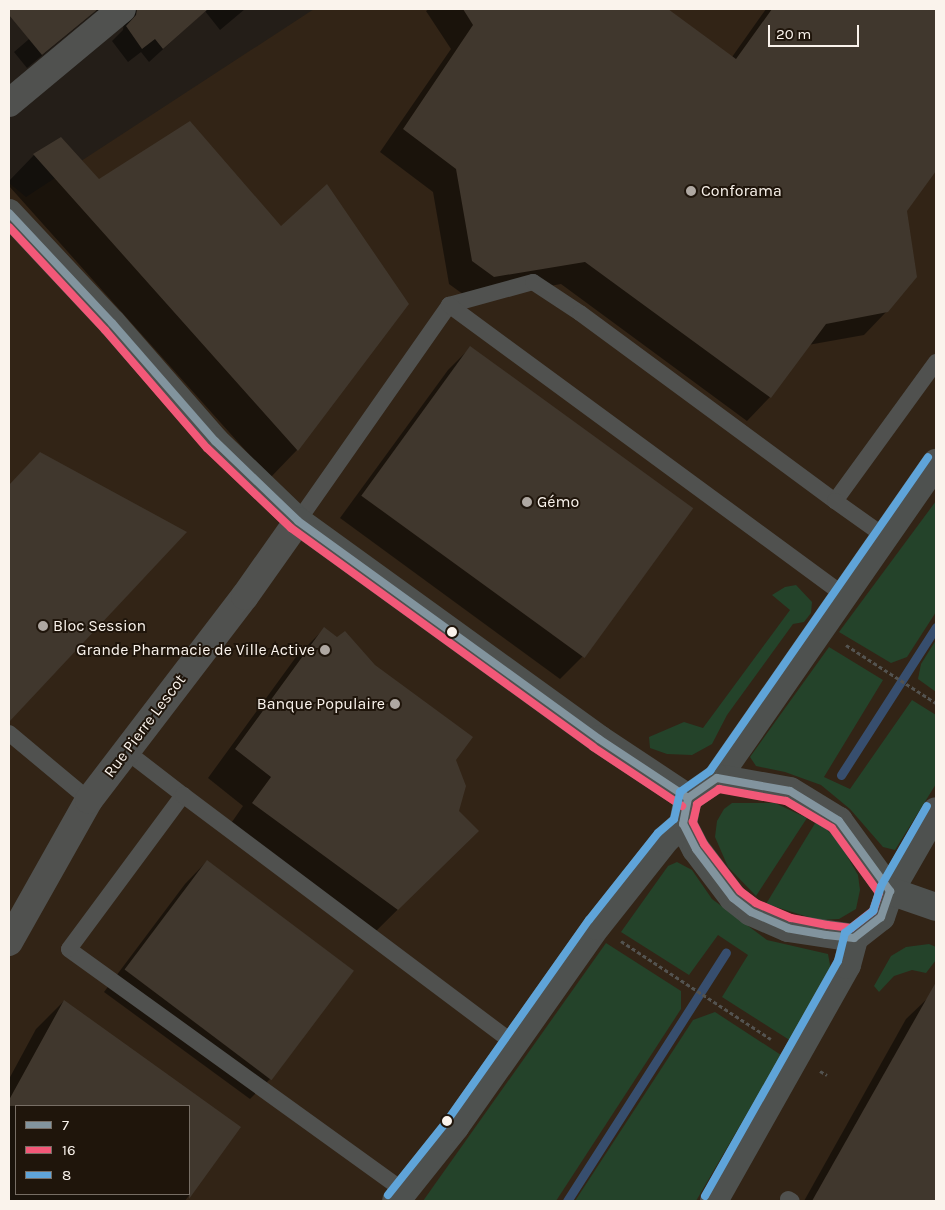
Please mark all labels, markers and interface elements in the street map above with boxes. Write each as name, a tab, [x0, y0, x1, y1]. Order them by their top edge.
scale bar	[770, 15, 861, 47]
text: 20 m	[776, 25, 811, 43]
place label: Conforama	[701, 181, 782, 201]
marker: Conforama	[685, 185, 697, 197]
place label: Gémo	[537, 492, 579, 512]
marker: Gémo	[521, 496, 533, 508]
place label: Bloc Session	[53, 616, 146, 636]
marker: Bloc Session	[37, 620, 49, 632]
unlabelled marker	[447, 627, 457, 637]
place label: Grande Pharmacie de Ville Active	[76, 640, 315, 660]
marker: Grande Pharmacie de Ville Active	[319, 644, 331, 656]
street label: Rue Pierre Lescot	[100, 671, 190, 781]
place label: Banque Populaire	[257, 694, 385, 714]
marker: Banque Populaire	[389, 698, 401, 710]
legend	[15, 1105, 190, 1195]
text: 7	[62, 1116, 69, 1134]
unlabelled marker	[442, 1116, 452, 1126]
text: 16	[62, 1141, 76, 1159]
text: 8	[62, 1166, 71, 1184]

